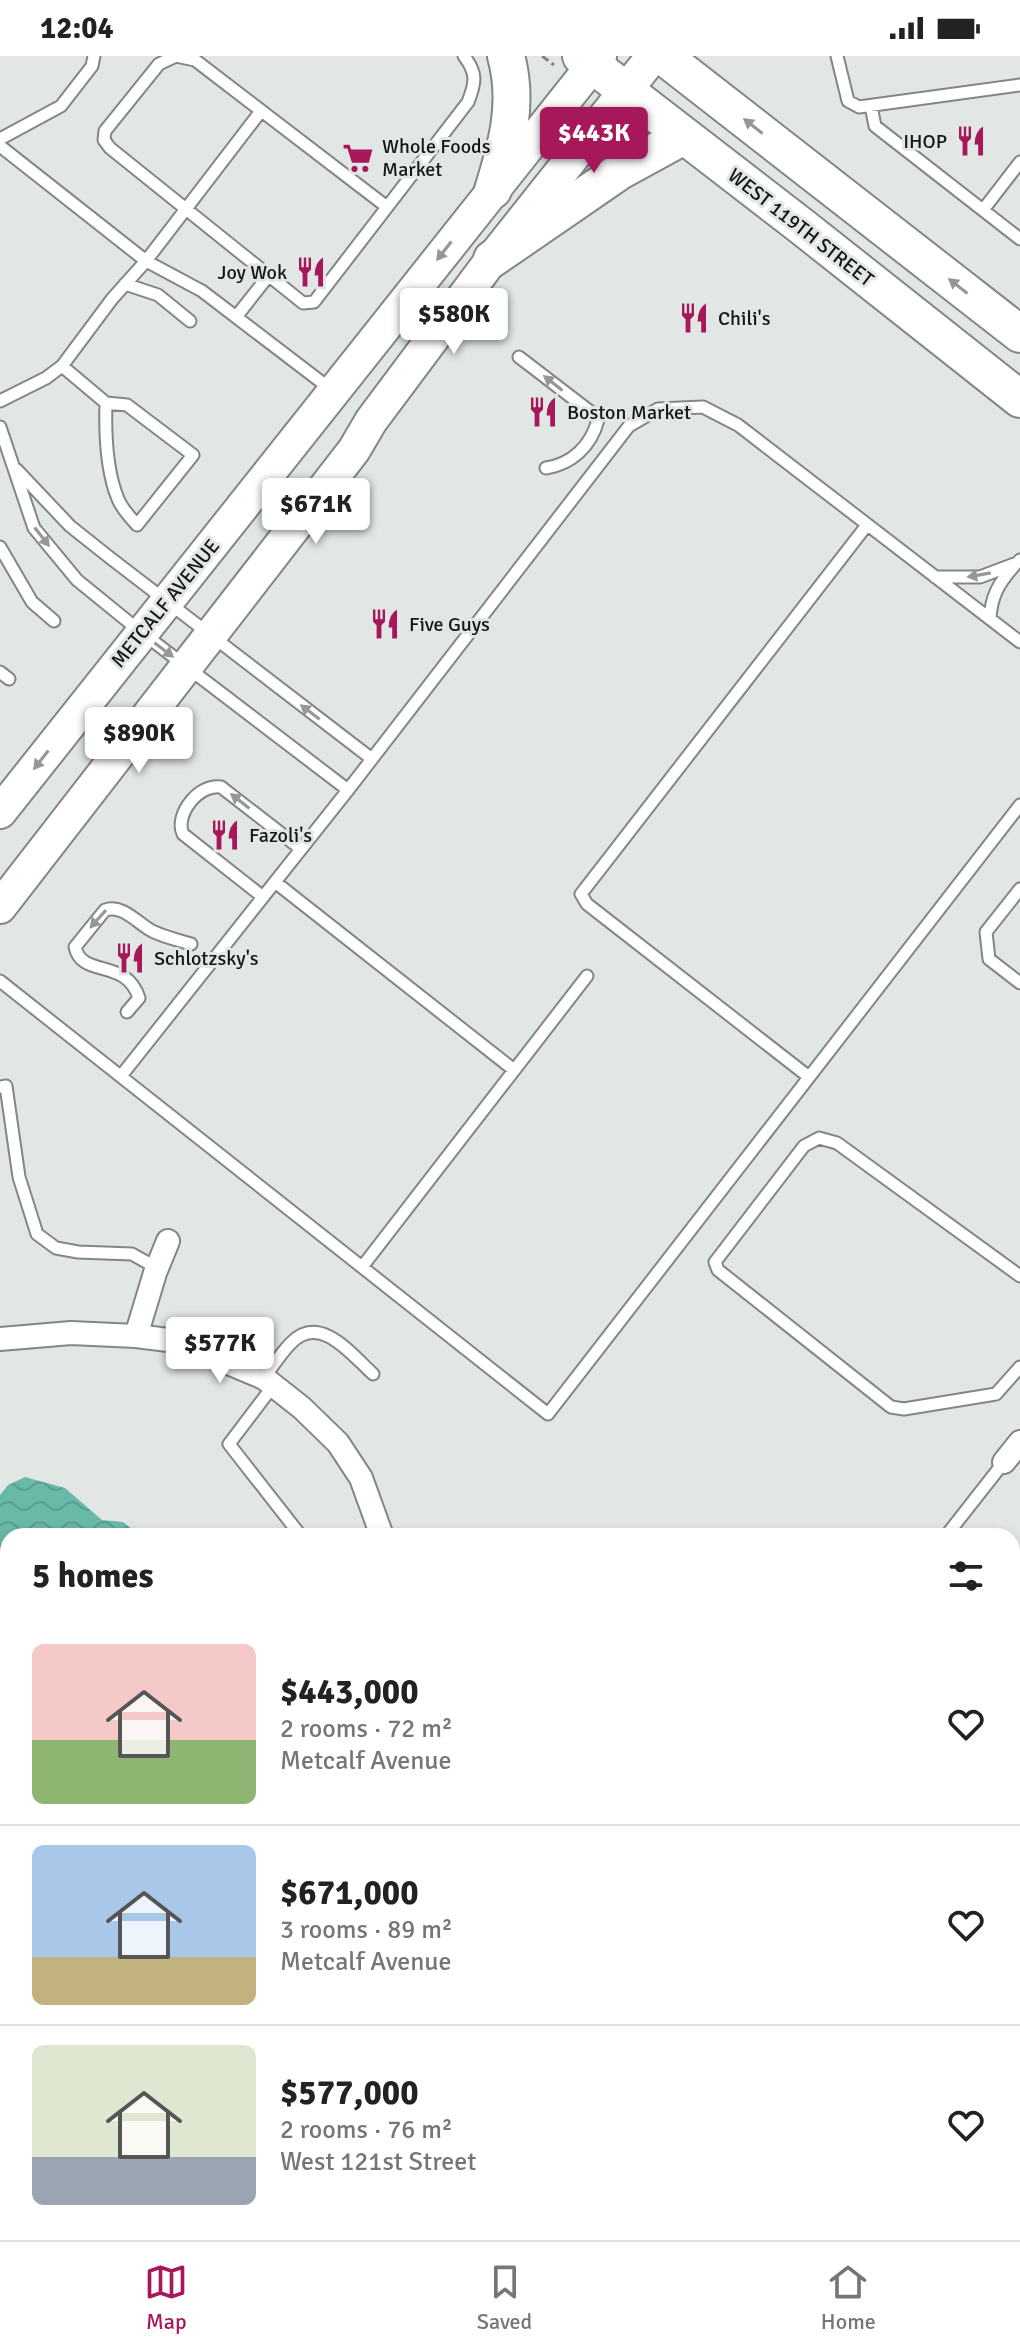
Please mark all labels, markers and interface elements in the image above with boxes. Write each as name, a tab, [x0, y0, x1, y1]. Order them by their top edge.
text: 12:04	[40, 10, 114, 47]
pin: $443K	[538, 107, 650, 175]
text: $443K	[558, 117, 630, 149]
one-way arrow	[743, 119, 763, 135]
restaurant icon: IHOP	[954, 124, 988, 158]
place label: IHOP	[903, 129, 947, 154]
place label: Whole Foods Market	[382, 134, 491, 182]
supermarket icon: Whole Foods Market	[341, 141, 375, 175]
street label: WEST 119TH STREET	[723, 163, 879, 292]
one-way arrow	[437, 241, 453, 261]
restaurant icon: Joy Wok	[294, 255, 328, 289]
place label: Joy Wok	[218, 260, 287, 285]
one-way arrow	[948, 278, 968, 294]
pin: $580K	[398, 288, 510, 356]
text: $580K	[418, 298, 490, 330]
restaurant icon: Chili's	[677, 301, 711, 335]
place label: Chili's	[718, 306, 771, 331]
one-way arrow	[543, 375, 563, 391]
restaurant icon: Boston Market	[526, 395, 560, 429]
place label: Boston Market	[567, 400, 691, 425]
pin: $671K	[260, 478, 372, 546]
text: $671K	[280, 488, 352, 520]
one-way arrow	[33, 527, 49, 547]
street label: METCALF AVENUE	[106, 534, 225, 673]
one-way arrow	[966, 569, 991, 582]
restaurant icon: Five Guys	[368, 607, 402, 641]
place label: Five Guys	[409, 612, 490, 637]
one-way arrow	[153, 642, 175, 658]
one-way arrow	[300, 704, 320, 720]
pin: $890K	[83, 707, 195, 775]
text: $890K	[103, 717, 175, 749]
one-way arrow	[33, 750, 50, 770]
one-way arrow	[230, 793, 250, 809]
restaurant icon: Fazoli's	[208, 818, 242, 852]
place label: Fazoli's	[249, 823, 312, 848]
one-way arrow	[90, 910, 108, 929]
restaurant icon: Schlotzsky's	[113, 941, 147, 975]
place label: Schlotzsky's	[154, 946, 259, 971]
pin: $577K	[164, 1317, 276, 1385]
text: $577K	[184, 1327, 256, 1359]
icon: filters	[944, 1554, 988, 1598]
text: 5 homes	[32, 1555, 153, 1597]
text: $443,000	[280, 1671, 419, 1713]
icon: home	[96, 1676, 192, 1772]
icon: heart	[944, 1702, 988, 1746]
text: 2 rooms · 72 m²	[280, 1713, 453, 1745]
text: Metcalf Avenue	[280, 1745, 452, 1777]
text: $671,000	[280, 1872, 419, 1914]
icon: home	[96, 1877, 192, 1973]
icon: heart	[944, 1903, 988, 1947]
text: 3 rooms · 89 m²	[280, 1914, 453, 1946]
text: Metcalf Avenue	[280, 1946, 452, 1978]
text: $577,000	[280, 2072, 419, 2114]
icon: home	[96, 2077, 192, 2173]
icon: heart	[944, 2103, 988, 2147]
text: 2 rooms · 76 m²	[280, 2114, 453, 2146]
text: West 121st Street	[280, 2146, 476, 2178]
tab: Map	[144, 2260, 188, 2335]
tab: Saved	[477, 2260, 532, 2335]
tab: Home	[821, 2260, 876, 2335]

